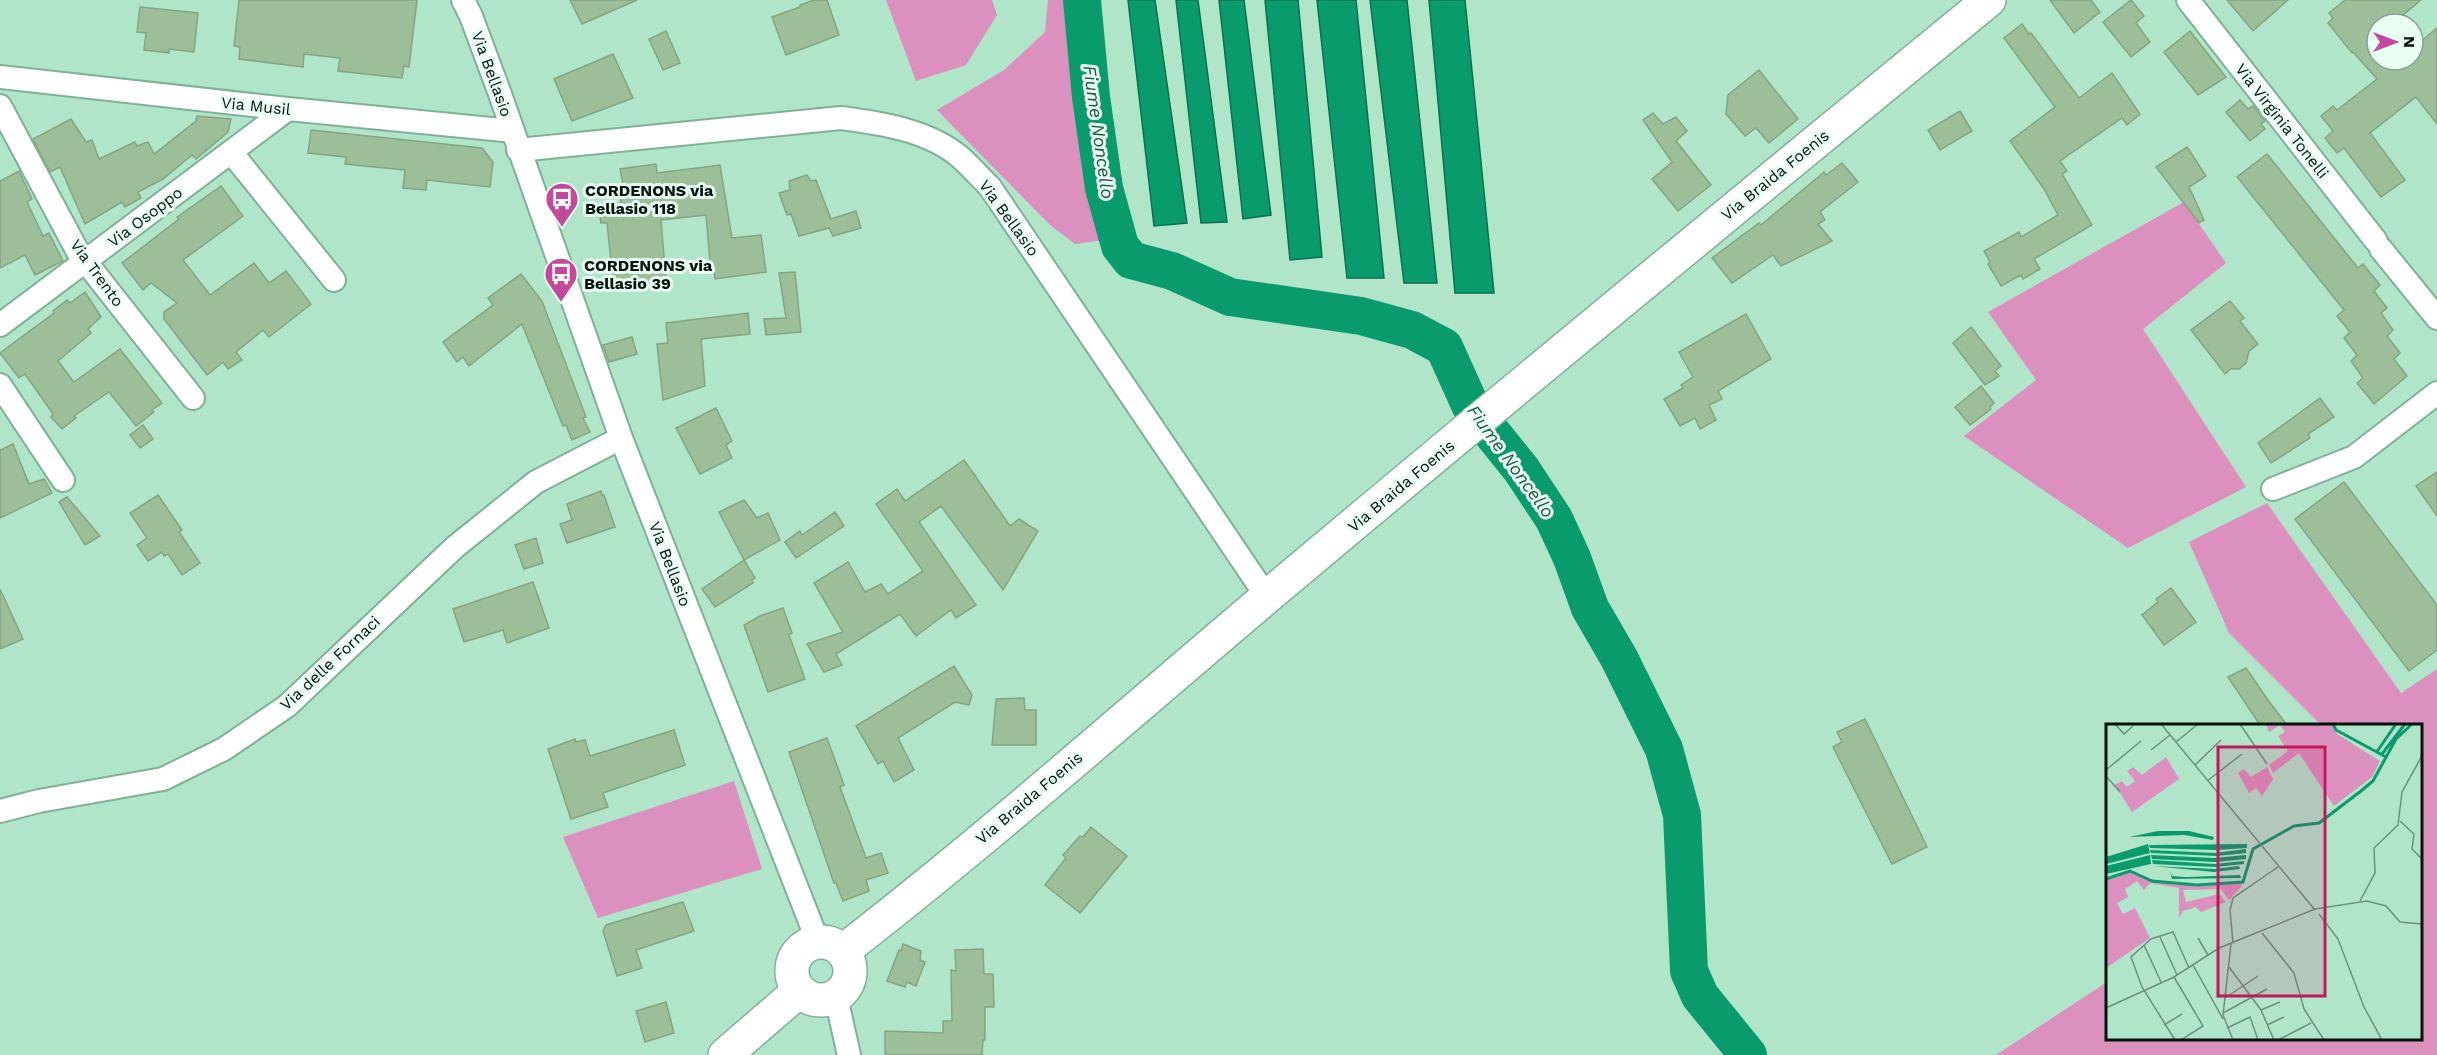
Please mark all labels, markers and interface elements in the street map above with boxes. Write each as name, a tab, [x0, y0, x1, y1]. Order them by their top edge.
north arrow	[2365, 12, 2425, 72]
street label: Via Bellasio	[468, 29, 516, 119]
text: N	[2400, 36, 2419, 48]
street label: Via Virginia Tonelli	[2231, 60, 2333, 182]
water label: Fiume Noncello	[1079, 64, 1119, 200]
street label: Via Musil	[220, 93, 292, 119]
street label: Via Braida Foenis	[1717, 126, 1833, 224]
street label: Via Bellasio	[975, 176, 1043, 260]
bus stop icon: CORDENONS via Bellasio 118	[544, 181, 580, 228]
place label: CORDENONS via Bellasio 118	[585, 181, 714, 218]
street label: Via Osoppo	[104, 183, 186, 251]
street label: Via Trento	[66, 236, 128, 310]
bus stop icon: CORDENONS via Bellasio 39	[543, 256, 579, 303]
place label: CORDENONS via Bellasio 39	[584, 256, 713, 293]
water label: Fiume Noncello	[1463, 400, 1559, 522]
street label: Via Braida Foenis	[1344, 436, 1458, 536]
street label: Via Bellasio	[645, 519, 695, 609]
street label: Via delle Fornaci	[276, 612, 384, 714]
inset map	[2106, 724, 2422, 1040]
street label: Via Braida Foenis	[972, 748, 1086, 848]

